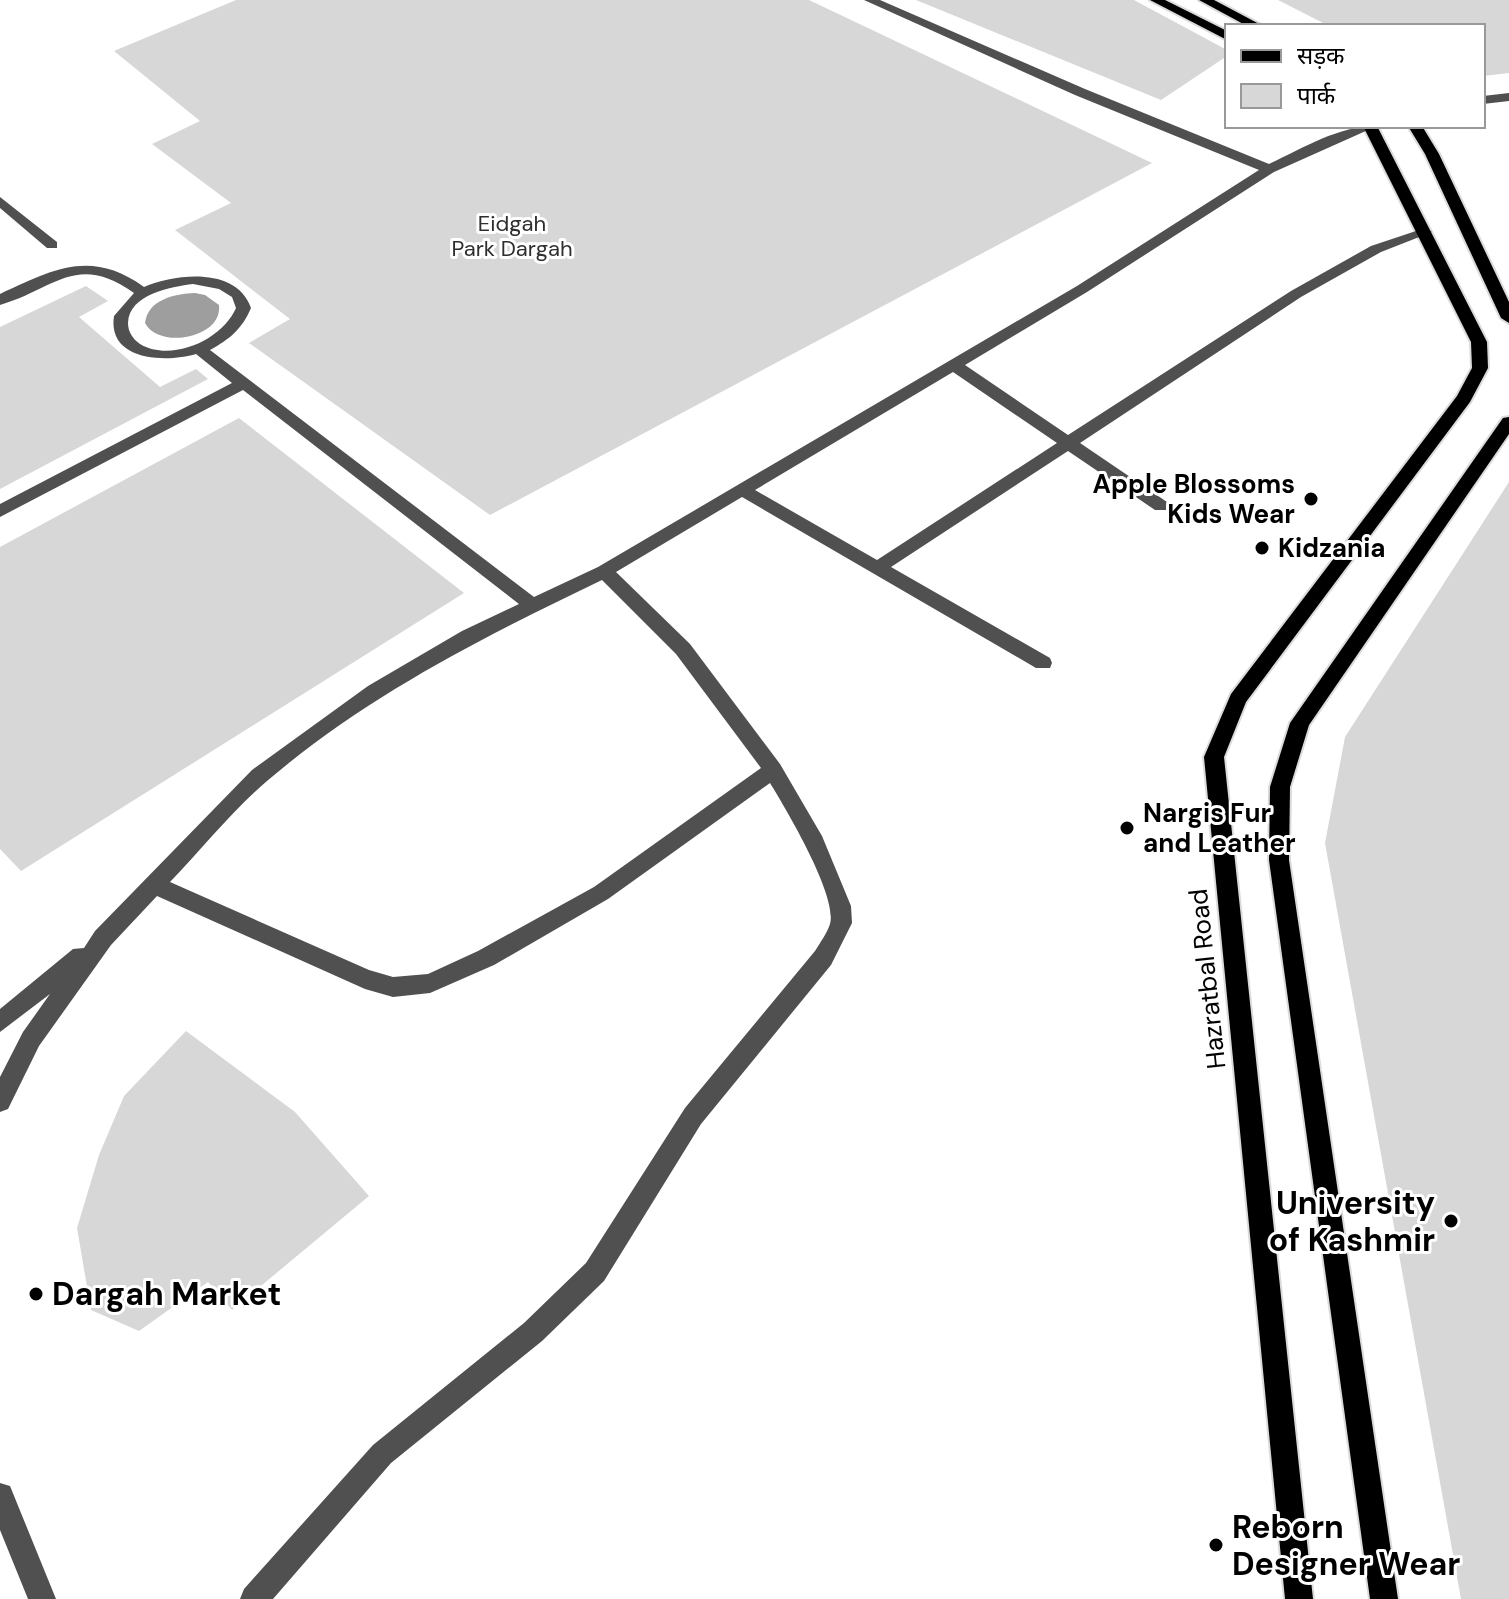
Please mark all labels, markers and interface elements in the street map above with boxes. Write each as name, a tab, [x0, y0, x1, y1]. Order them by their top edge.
legend	[1225, 24, 1485, 128]
text: सड़क	[1297, 40, 1345, 71]
text: पार्क	[1297, 80, 1336, 111]
park label: Eidgah Park Dargah	[451, 209, 573, 263]
place label: Apple Blossoms Kids Wear	[1093, 467, 1295, 531]
marker: Apple Blossoms Kids Wear	[1302, 490, 1320, 508]
place label: Kidzania	[1278, 531, 1386, 565]
marker: Kidzania	[1253, 539, 1271, 557]
place label: Nargis Fur and Leather	[1143, 796, 1296, 860]
marker: Nargis Fur and Leather	[1118, 819, 1136, 837]
street label: Hazratbal Road	[1181, 887, 1233, 1071]
place label: University of Kashmir	[1269, 1182, 1435, 1261]
marker: University of Kashmir	[1442, 1212, 1460, 1230]
place label: Dargah Market	[52, 1273, 281, 1315]
marker: Dargah Market	[27, 1285, 45, 1303]
place label: Reborn Designer Wear	[1232, 1506, 1460, 1585]
marker: Reborn Designer Wear	[1207, 1536, 1225, 1554]

